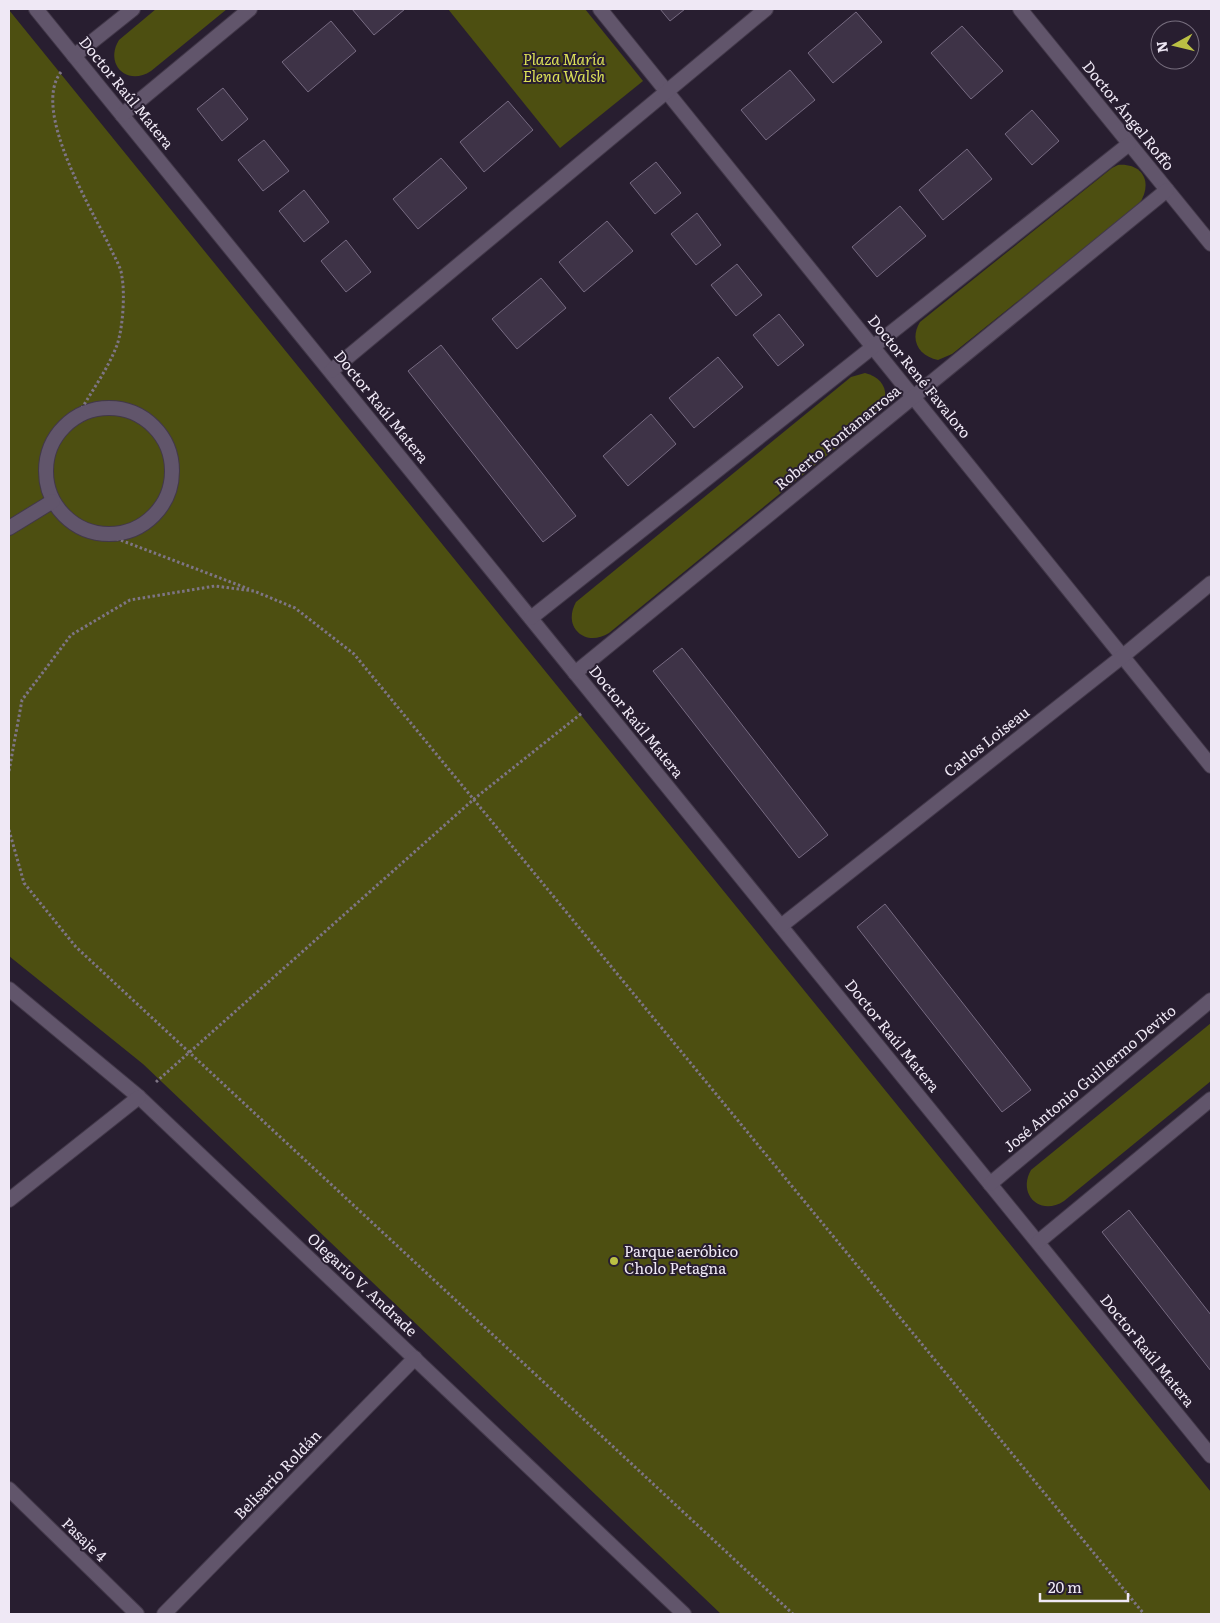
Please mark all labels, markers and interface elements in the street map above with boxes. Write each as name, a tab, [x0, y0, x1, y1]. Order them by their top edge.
north arrow	[1150, 20, 1200, 70]
street label: Doctor Raúl Matera	[74, 31, 181, 154]
text: N	[1150, 39, 1172, 54]
park label: Plaza María Elena Walsh	[523, 47, 606, 87]
street label: Doctor Ángel Roffo	[1078, 55, 1181, 175]
street label: Doctor René Favaloro	[863, 309, 977, 443]
street label: Doctor Raúl Matera	[329, 345, 436, 468]
street label: Roberto Fontanarrosa	[769, 378, 906, 495]
street label: Doctor Raúl Matera	[584, 660, 691, 783]
street label: Carlos Loiseau	[938, 700, 1034, 782]
street label: Doctor Raúl Matera	[840, 974, 947, 1097]
street label: José Antonio Guillermo Devito	[998, 998, 1181, 1157]
street label: Olegario V. Andrade	[303, 1227, 423, 1341]
place label: Parque aeróbico Cholo Petagna	[624, 1239, 738, 1279]
marker: Parque aeróbico Cholo Petagna	[608, 1255, 620, 1267]
street label: Doctor Raúl Matera	[1095, 1289, 1202, 1412]
street label: Belisario Roldán	[228, 1424, 326, 1524]
street label: Pasaje 4	[57, 1511, 113, 1566]
scale bar	[1040, 1570, 1128, 1602]
text: 20 m	[1048, 1575, 1082, 1598]

